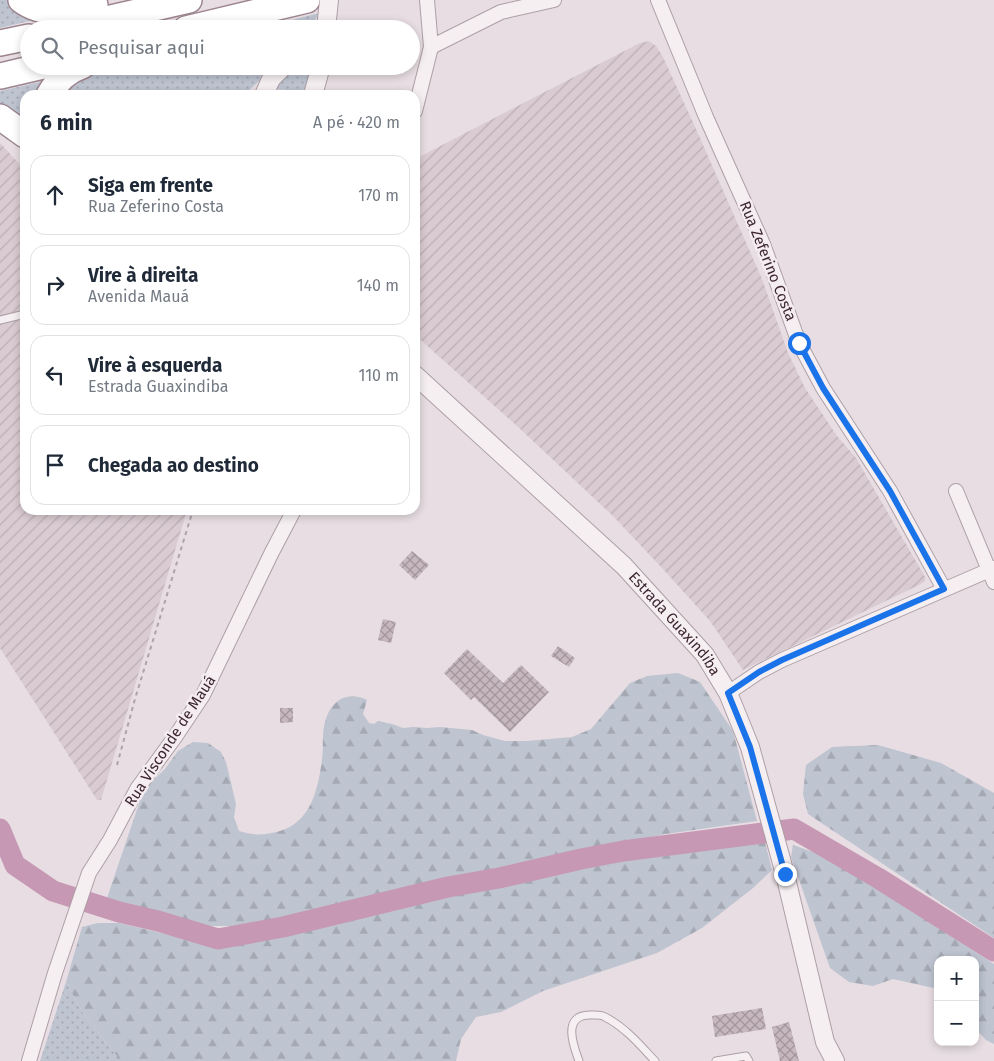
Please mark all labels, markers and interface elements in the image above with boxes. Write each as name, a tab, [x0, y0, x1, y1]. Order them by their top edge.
search box	[20, 20, 420, 75]
icon: search	[38, 34, 66, 62]
text: Pesquisar aqui	[78, 36, 205, 59]
text: 6 min	[40, 110, 93, 136]
text: A pé · 420 m	[313, 113, 400, 132]
text: Siga em frente	[88, 174, 213, 197]
icon: ahead	[41, 181, 69, 209]
text: 170 m	[358, 186, 399, 205]
text: Rua Zeferino Costa	[88, 197, 224, 216]
street label: Rua Zeferino Costa	[736, 198, 800, 324]
text: Vire à direita	[88, 264, 198, 287]
icon: right	[41, 271, 69, 299]
text: 140 m	[357, 276, 399, 295]
text: Avenida Mauá	[88, 287, 189, 306]
route start	[788, 332, 811, 355]
text: Vire à esquerda	[88, 354, 222, 377]
icon: left	[41, 361, 69, 389]
text: 110 m	[358, 366, 399, 385]
text: Estrada Guaxindiba	[88, 377, 228, 396]
icon: arrive	[41, 451, 69, 479]
text: Chegada ao destino	[88, 454, 259, 477]
street label: Estrada Guaxindiba	[625, 568, 724, 679]
street label: Rua Visconde de Mauá	[121, 672, 219, 810]
route end	[774, 863, 797, 886]
map controls	[934, 956, 979, 1046]
button: +	[934, 956, 979, 1001]
button: −	[934, 1001, 979, 1046]

